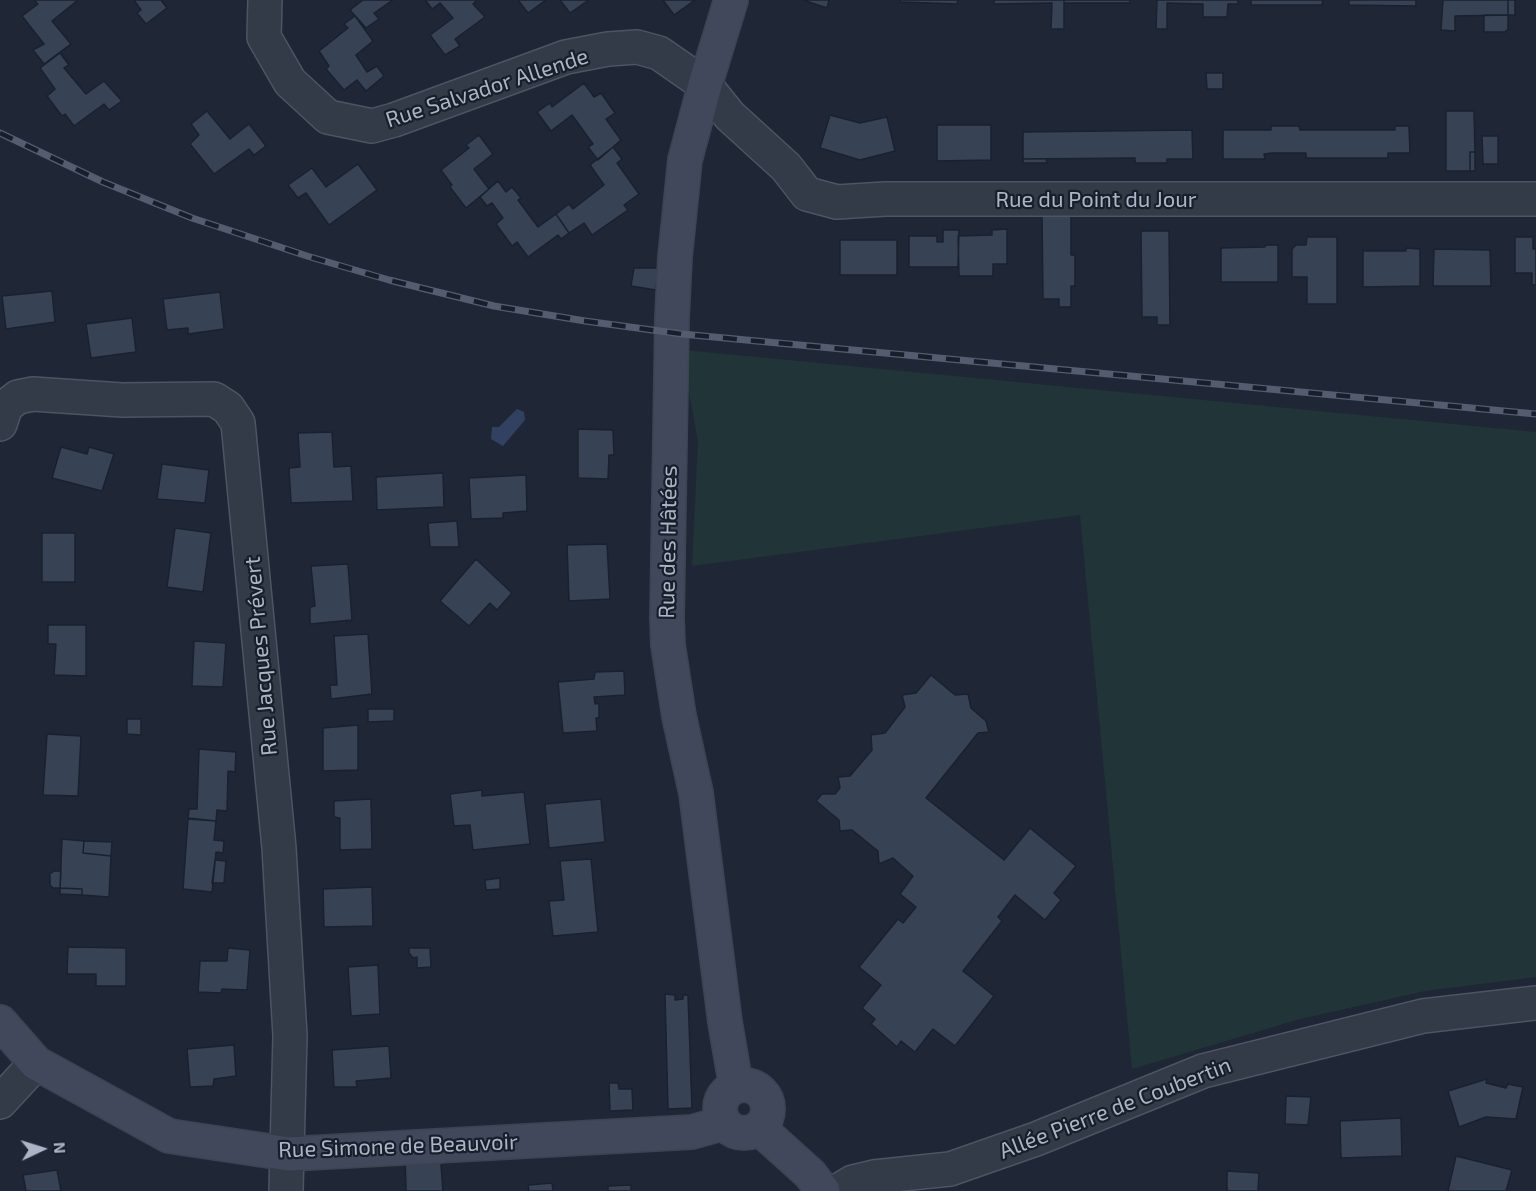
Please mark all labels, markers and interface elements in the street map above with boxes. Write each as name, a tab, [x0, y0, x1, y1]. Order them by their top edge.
street label: Rue Salvador Allende	[382, 43, 592, 133]
street label: Rue du Point du Jour	[995, 187, 1197, 213]
street label: Rue des Hâtées	[653, 465, 683, 619]
street label: Rue Jacques Prévert	[239, 555, 283, 757]
street label: Allée Pierre de Coubertin	[995, 1052, 1235, 1164]
north arrow	[12, 1119, 72, 1179]
street label: Rue Simone de Beauvoir	[278, 1129, 518, 1163]
text: N	[51, 1141, 70, 1154]

